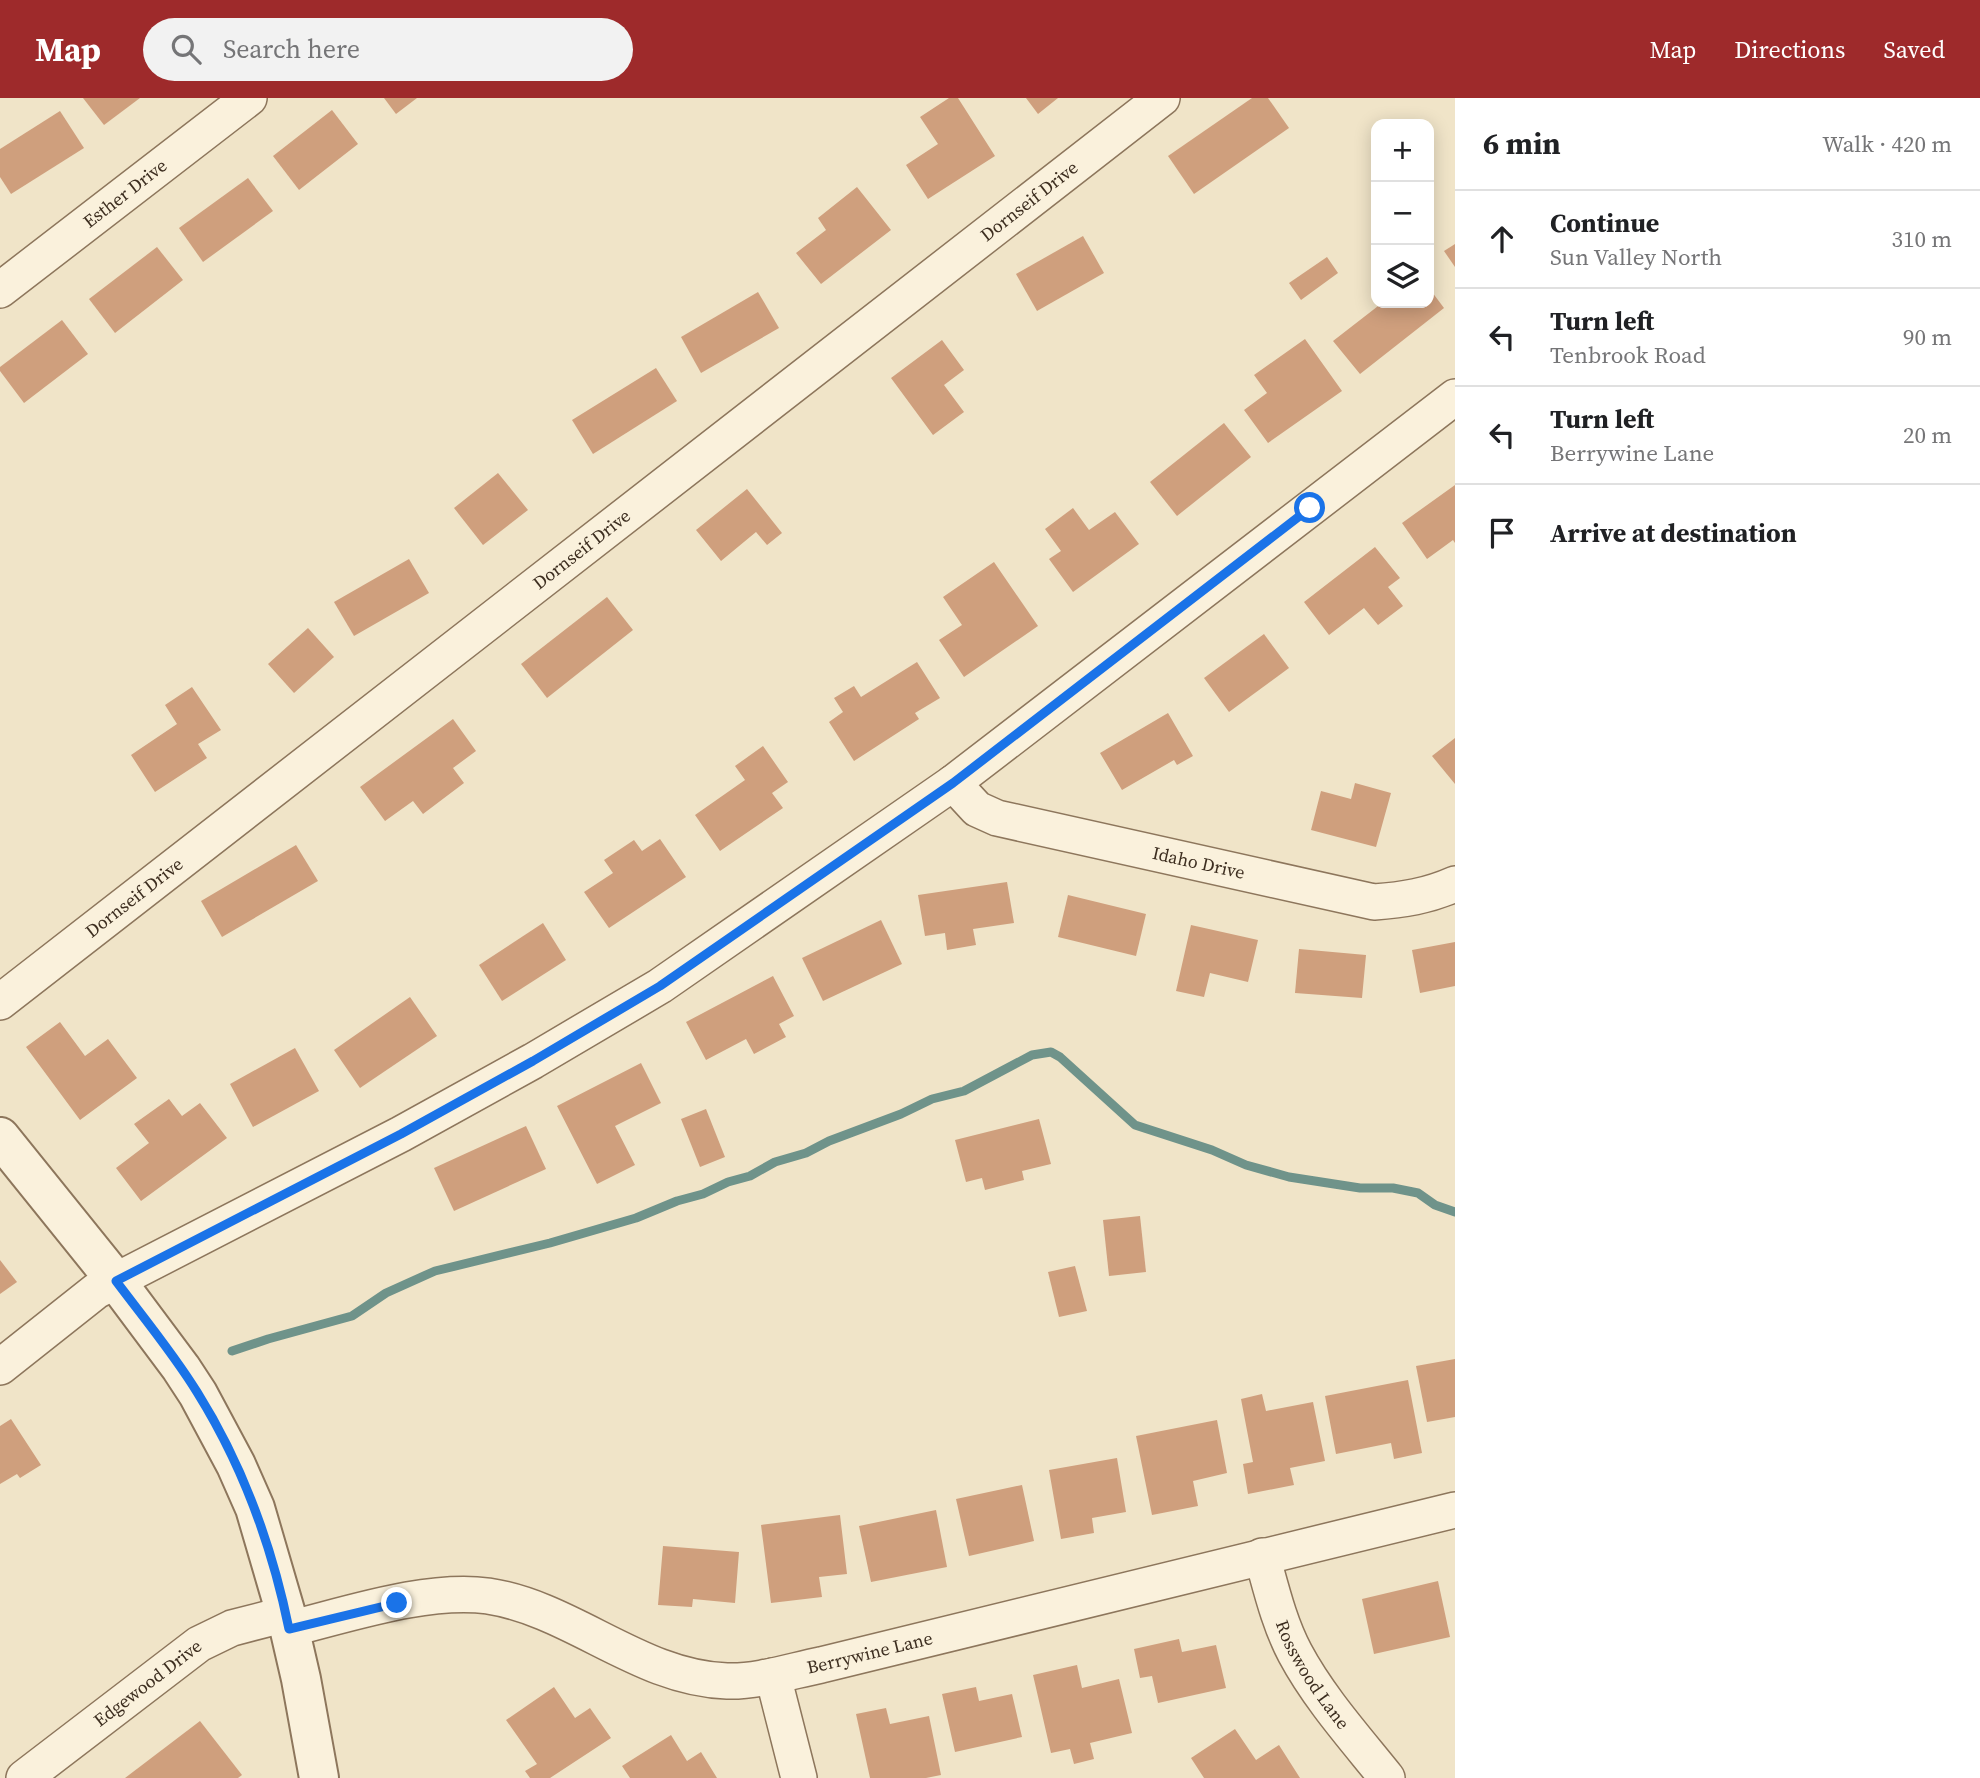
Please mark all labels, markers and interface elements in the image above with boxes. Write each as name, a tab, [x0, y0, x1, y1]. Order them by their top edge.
search box	[143, 18, 633, 81]
text: Map	[35, 27, 101, 72]
icon: search	[167, 30, 205, 68]
text: Search here	[223, 31, 360, 67]
text: Map	[1649, 33, 1696, 66]
text: Directions	[1734, 33, 1845, 66]
text: Saved	[1883, 33, 1945, 66]
map controls	[1371, 119, 1434, 308]
button: +	[1371, 119, 1434, 182]
text: 6 min	[1483, 123, 1561, 164]
text: Walk · 420 m	[1822, 128, 1952, 160]
street label: Esther Drive	[78, 153, 172, 233]
street label: Dornseif Drive	[975, 155, 1083, 247]
button: −	[1371, 182, 1434, 245]
text: Continue	[1550, 205, 1659, 241]
icon: ahead	[1483, 220, 1521, 258]
text: 310 m	[1891, 223, 1952, 255]
text: Sun Valley North	[1550, 241, 1722, 273]
button: layers	[1371, 245, 1434, 308]
text: Turn left	[1550, 303, 1654, 339]
icon: left	[1483, 318, 1521, 356]
text: 90 m	[1903, 321, 1952, 353]
text: Tenbrook Road	[1550, 339, 1706, 371]
text: Turn left	[1550, 401, 1654, 437]
icon: left	[1483, 416, 1521, 454]
text: 20 m	[1903, 419, 1952, 451]
text: Berrywine Lane	[1550, 437, 1714, 469]
route start	[1294, 492, 1325, 523]
street label: Dornseif Drive	[527, 503, 635, 595]
icon: arrive	[1483, 514, 1521, 552]
text: Arrive at destination	[1550, 515, 1797, 551]
street label: Idaho Drive	[1150, 840, 1247, 885]
street label: Dornseif Drive	[80, 851, 188, 943]
route end	[381, 1587, 412, 1618]
street label: Rosswood Lane	[1270, 1616, 1356, 1734]
street label: Berrywine Lane	[804, 1625, 935, 1680]
street label: Edgewood Drive	[88, 1633, 207, 1732]

